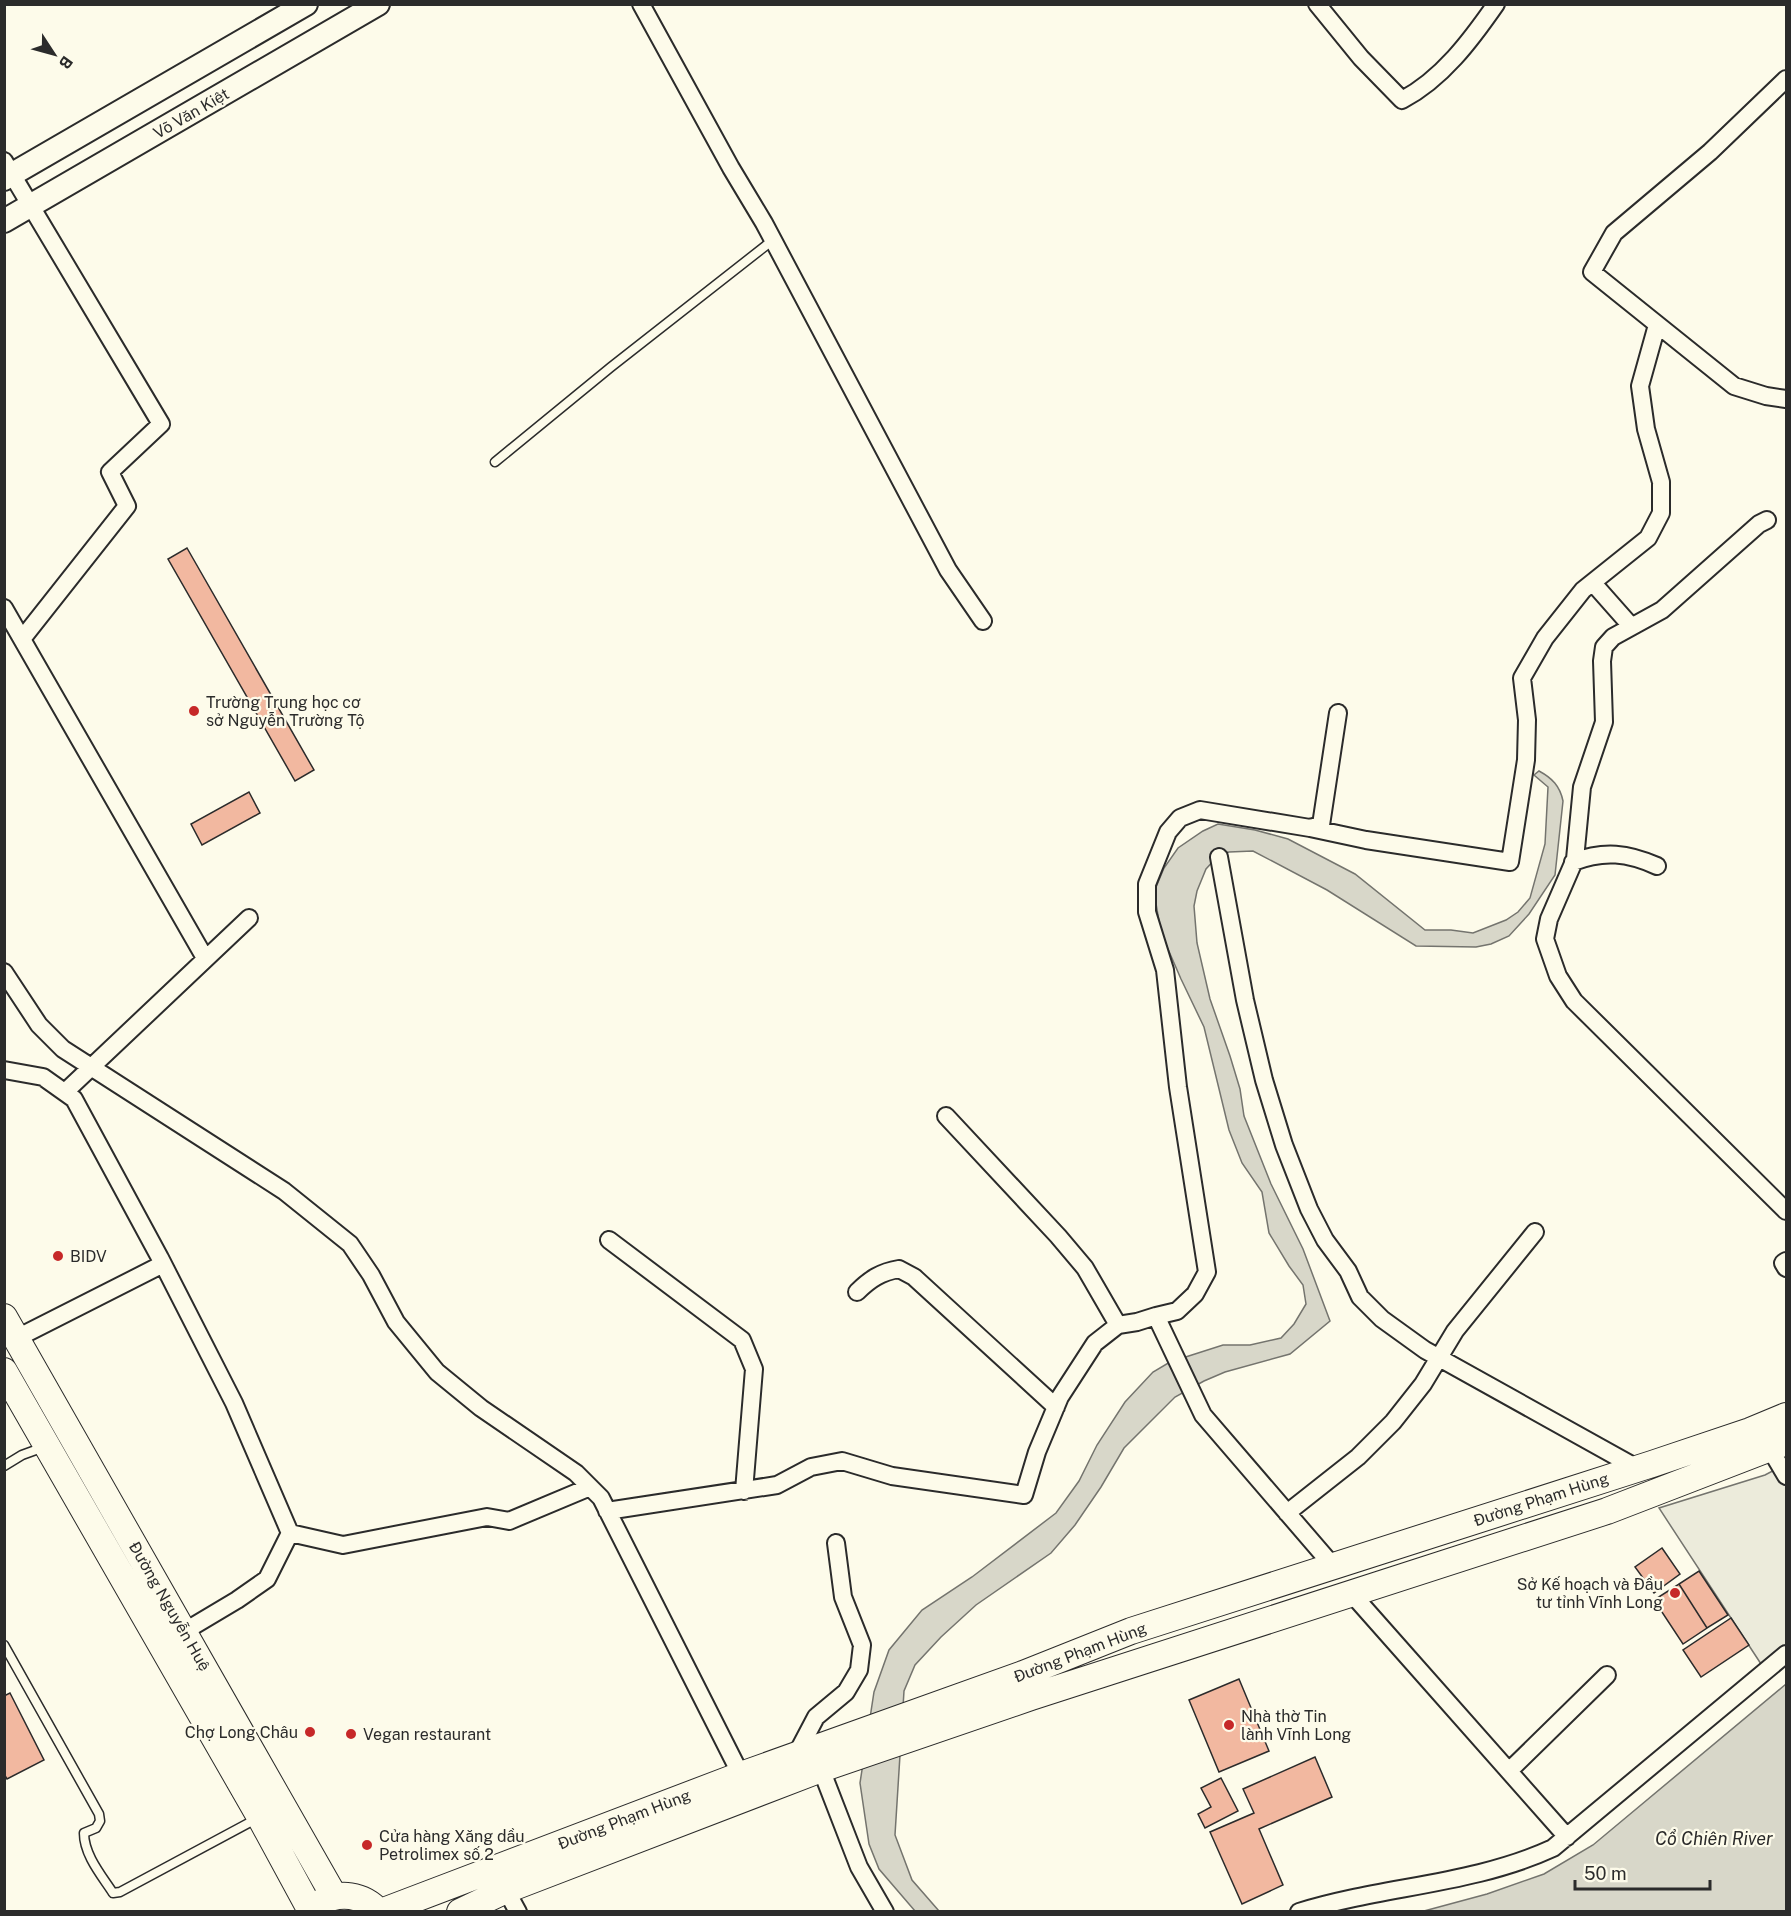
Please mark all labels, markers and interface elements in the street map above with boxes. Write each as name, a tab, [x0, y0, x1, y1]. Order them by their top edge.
north arrow	[24, 24, 84, 84]
text: B	[55, 53, 77, 73]
street label: Võ Văn Kiệt	[150, 84, 233, 143]
place label: Trường Trung học cơ sở Nguyễn Trường Tộ	[206, 693, 365, 730]
marker: Trường Trung học cơ sở Nguyễn Trường Tộ	[187, 704, 201, 718]
place label: BIDV	[70, 1247, 107, 1266]
marker: BIDV	[51, 1249, 65, 1263]
street label: Đường Phạm Hùng	[1471, 1469, 1611, 1530]
street label: Đường Nguyễn Huệ	[125, 1538, 214, 1674]
place label: Sở Kế hoạch và Đầu tư tỉnh Vĩnh Long	[1517, 1575, 1663, 1612]
marker: Sở Kế hoạch và Đầu tư tỉnh Vĩnh Long	[1668, 1586, 1682, 1600]
street label: Đường Phạm Hùng	[1011, 1618, 1149, 1687]
place label: Nhà thờ Tin lành Vĩnh Long	[1241, 1707, 1351, 1744]
marker: Nhà thờ Tin lành Vĩnh Long	[1222, 1718, 1236, 1732]
place label: Chợ Long Châu	[185, 1723, 298, 1742]
marker: Chợ Long Châu	[303, 1725, 317, 1739]
place label: Vegan restaurant	[363, 1725, 491, 1744]
marker: Vegan restaurant	[344, 1727, 358, 1741]
street label: Đường Phạm Hùng	[555, 1785, 693, 1854]
place label: Cửa hàng Xăng dầu Petrolimex số 2	[379, 1827, 525, 1864]
water label: Cổ Chiên River	[1655, 1828, 1773, 1849]
marker: Cửa hàng Xăng dầu Petrolimex số 2	[360, 1838, 374, 1852]
scale bar	[1575, 1853, 1710, 1891]
text: 50 m	[1584, 1863, 1627, 1884]

